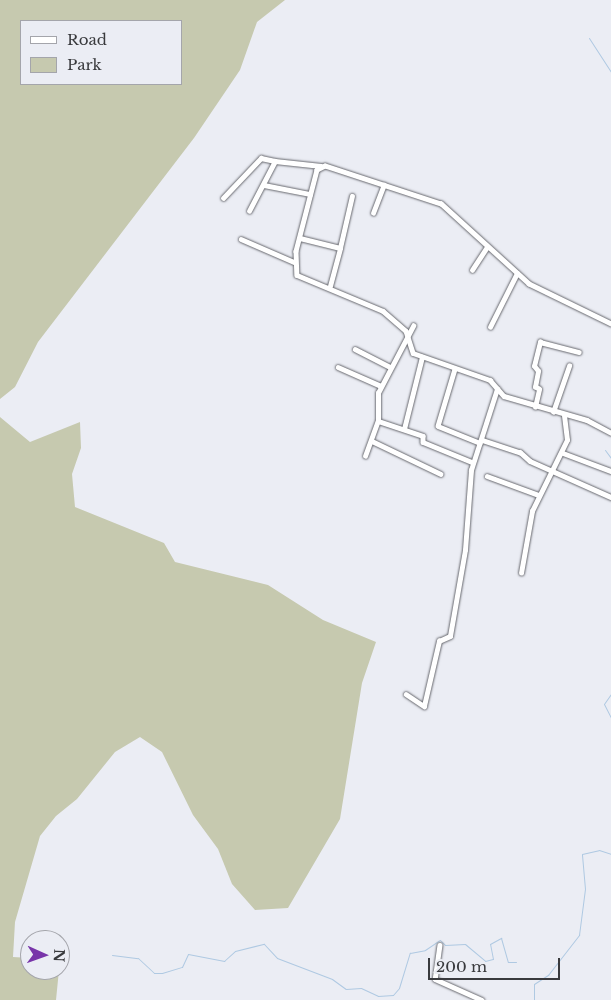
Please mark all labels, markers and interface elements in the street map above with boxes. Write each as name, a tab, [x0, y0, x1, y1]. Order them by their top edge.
legend	[20, 20, 182, 85]
text: Road	[67, 30, 107, 49]
text: Park	[67, 55, 102, 74]
north arrow	[20, 930, 70, 980]
scale bar	[431, 948, 564, 980]
text: N	[50, 949, 68, 962]
text: 200 m	[436, 957, 487, 976]

